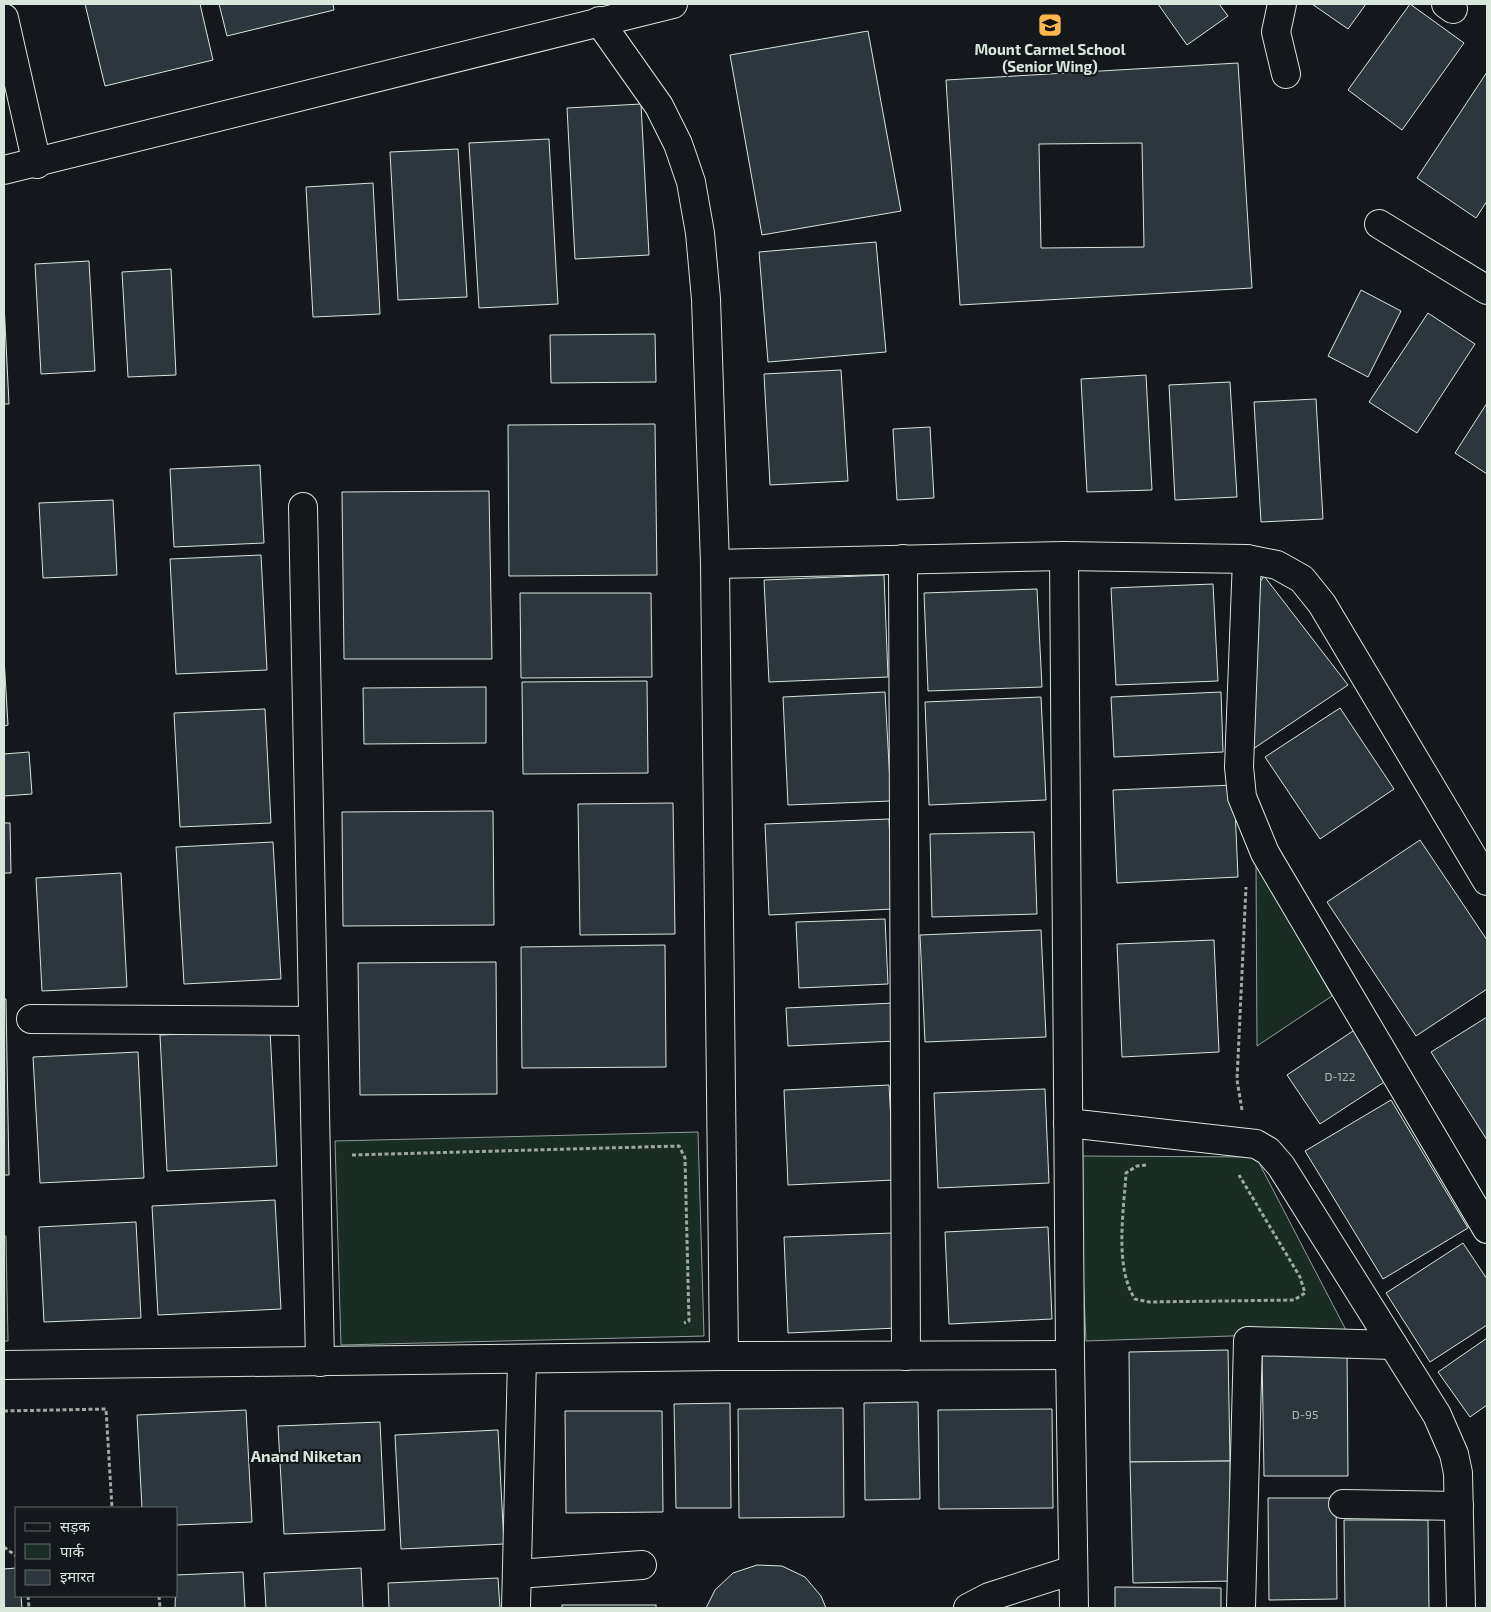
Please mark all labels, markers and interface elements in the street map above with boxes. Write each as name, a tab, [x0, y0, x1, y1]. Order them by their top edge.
school or university icon: Mount Carmel School (Senior Wing)	[1037, 12, 1063, 38]
place label: Mount Carmel School (Senior Wing)	[974, 40, 1126, 75]
house number: D-122	[1324, 1069, 1356, 1083]
house number: D-95	[1292, 1407, 1318, 1421]
district label: Anand Niketan	[251, 1446, 361, 1465]
legend	[15, 1507, 178, 1597]
text: सड़क	[60, 1517, 90, 1535]
text: पार्क	[60, 1542, 84, 1560]
text: इमारत	[60, 1567, 95, 1585]

